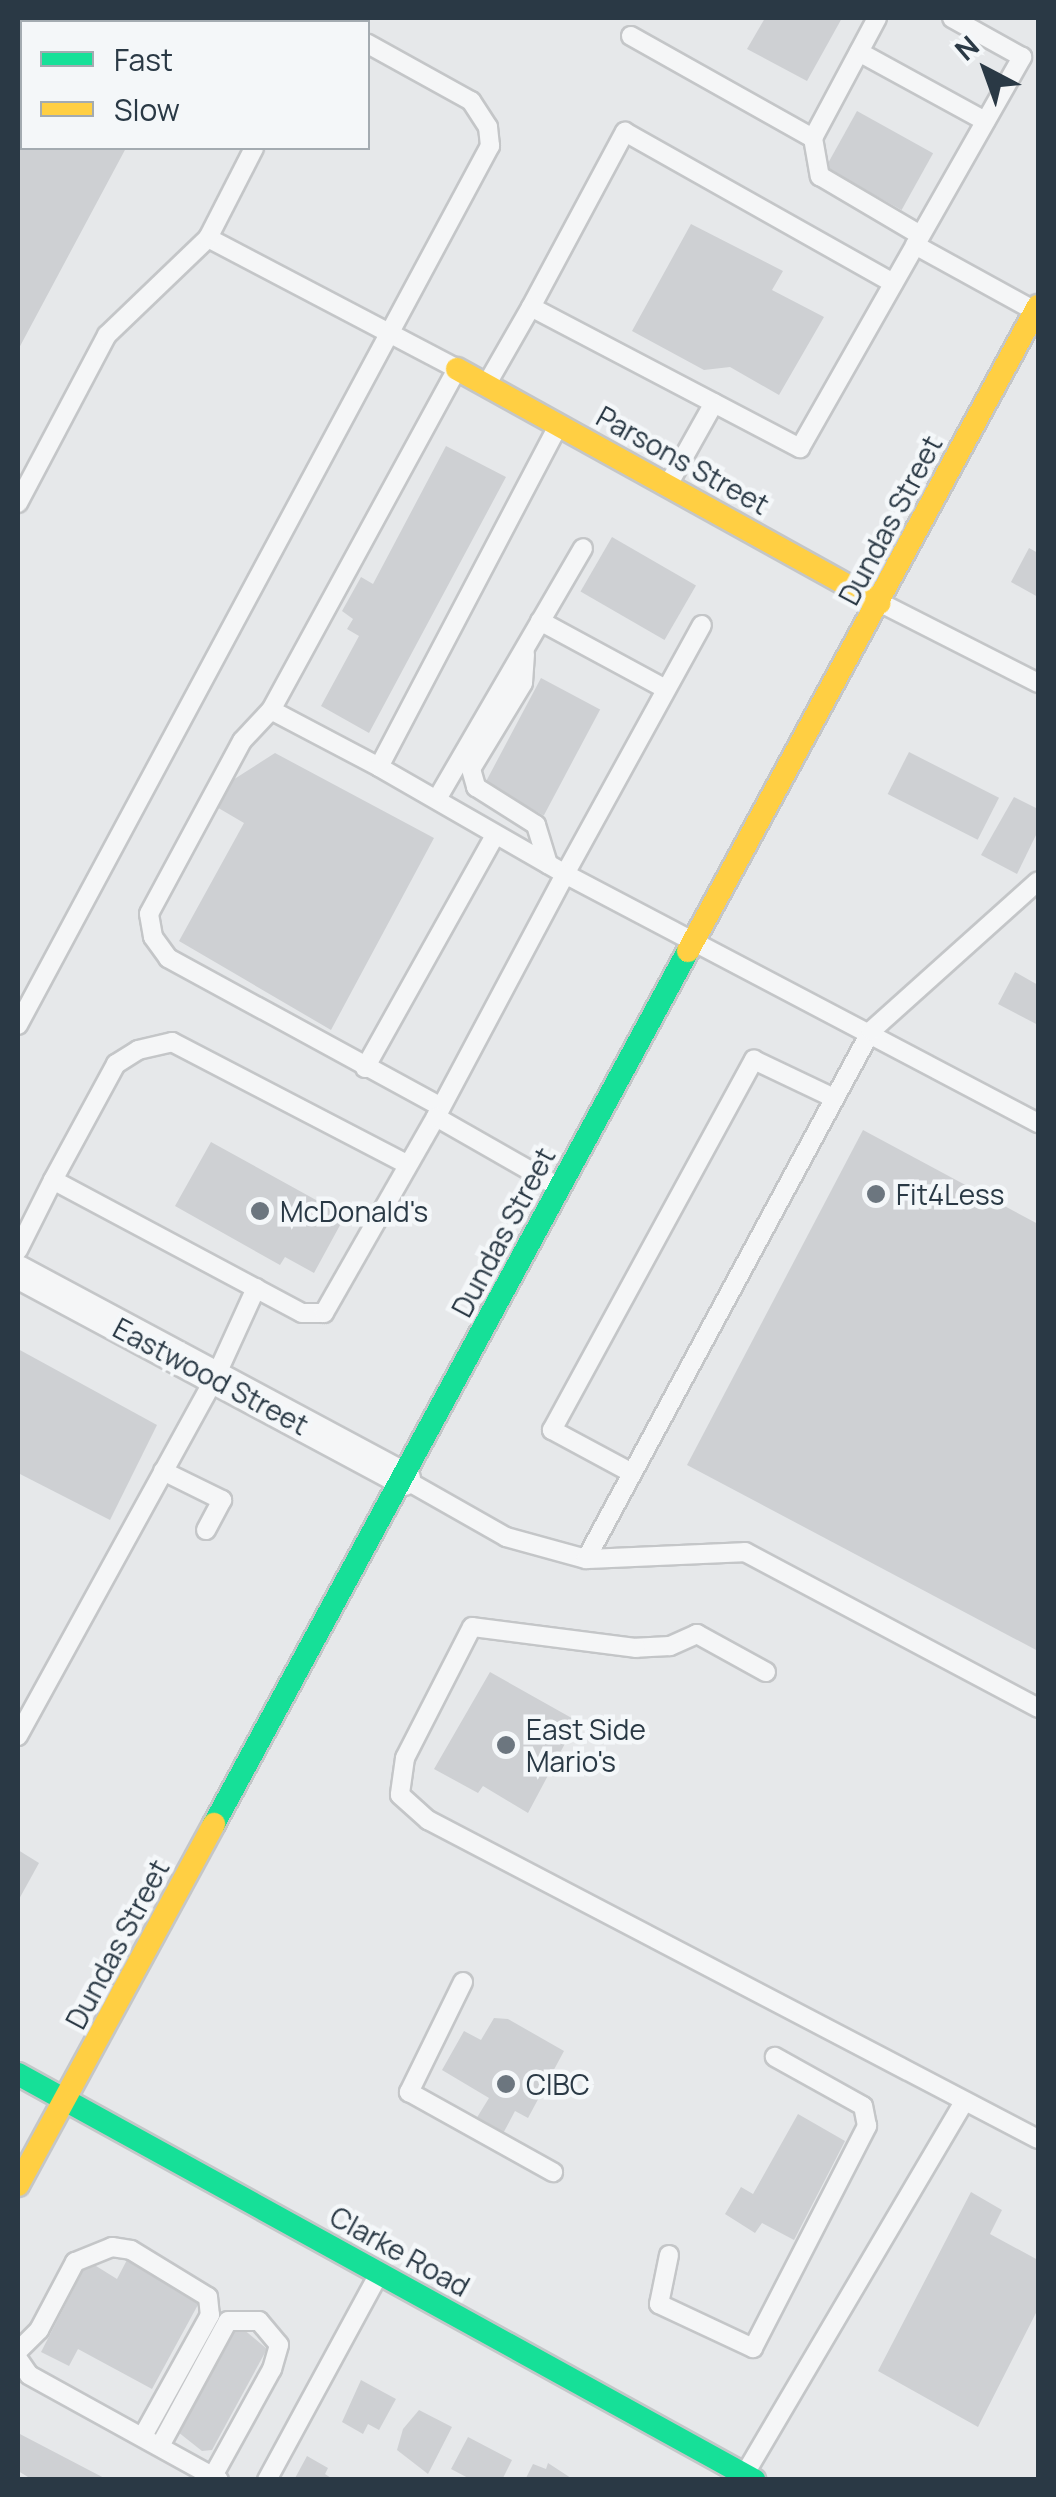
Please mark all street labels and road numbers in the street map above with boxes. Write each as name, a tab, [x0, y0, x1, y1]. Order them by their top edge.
street label: Parsons Street	[591, 399, 775, 521]
street label: Dundas Street	[831, 430, 949, 610]
street label: Dundas Street	[444, 1142, 562, 1322]
street label: Eastwood Street	[108, 1310, 314, 1442]
street label: Dundas Street	[58, 1854, 176, 2034]
street label: Clarke Road	[324, 2199, 476, 2303]

